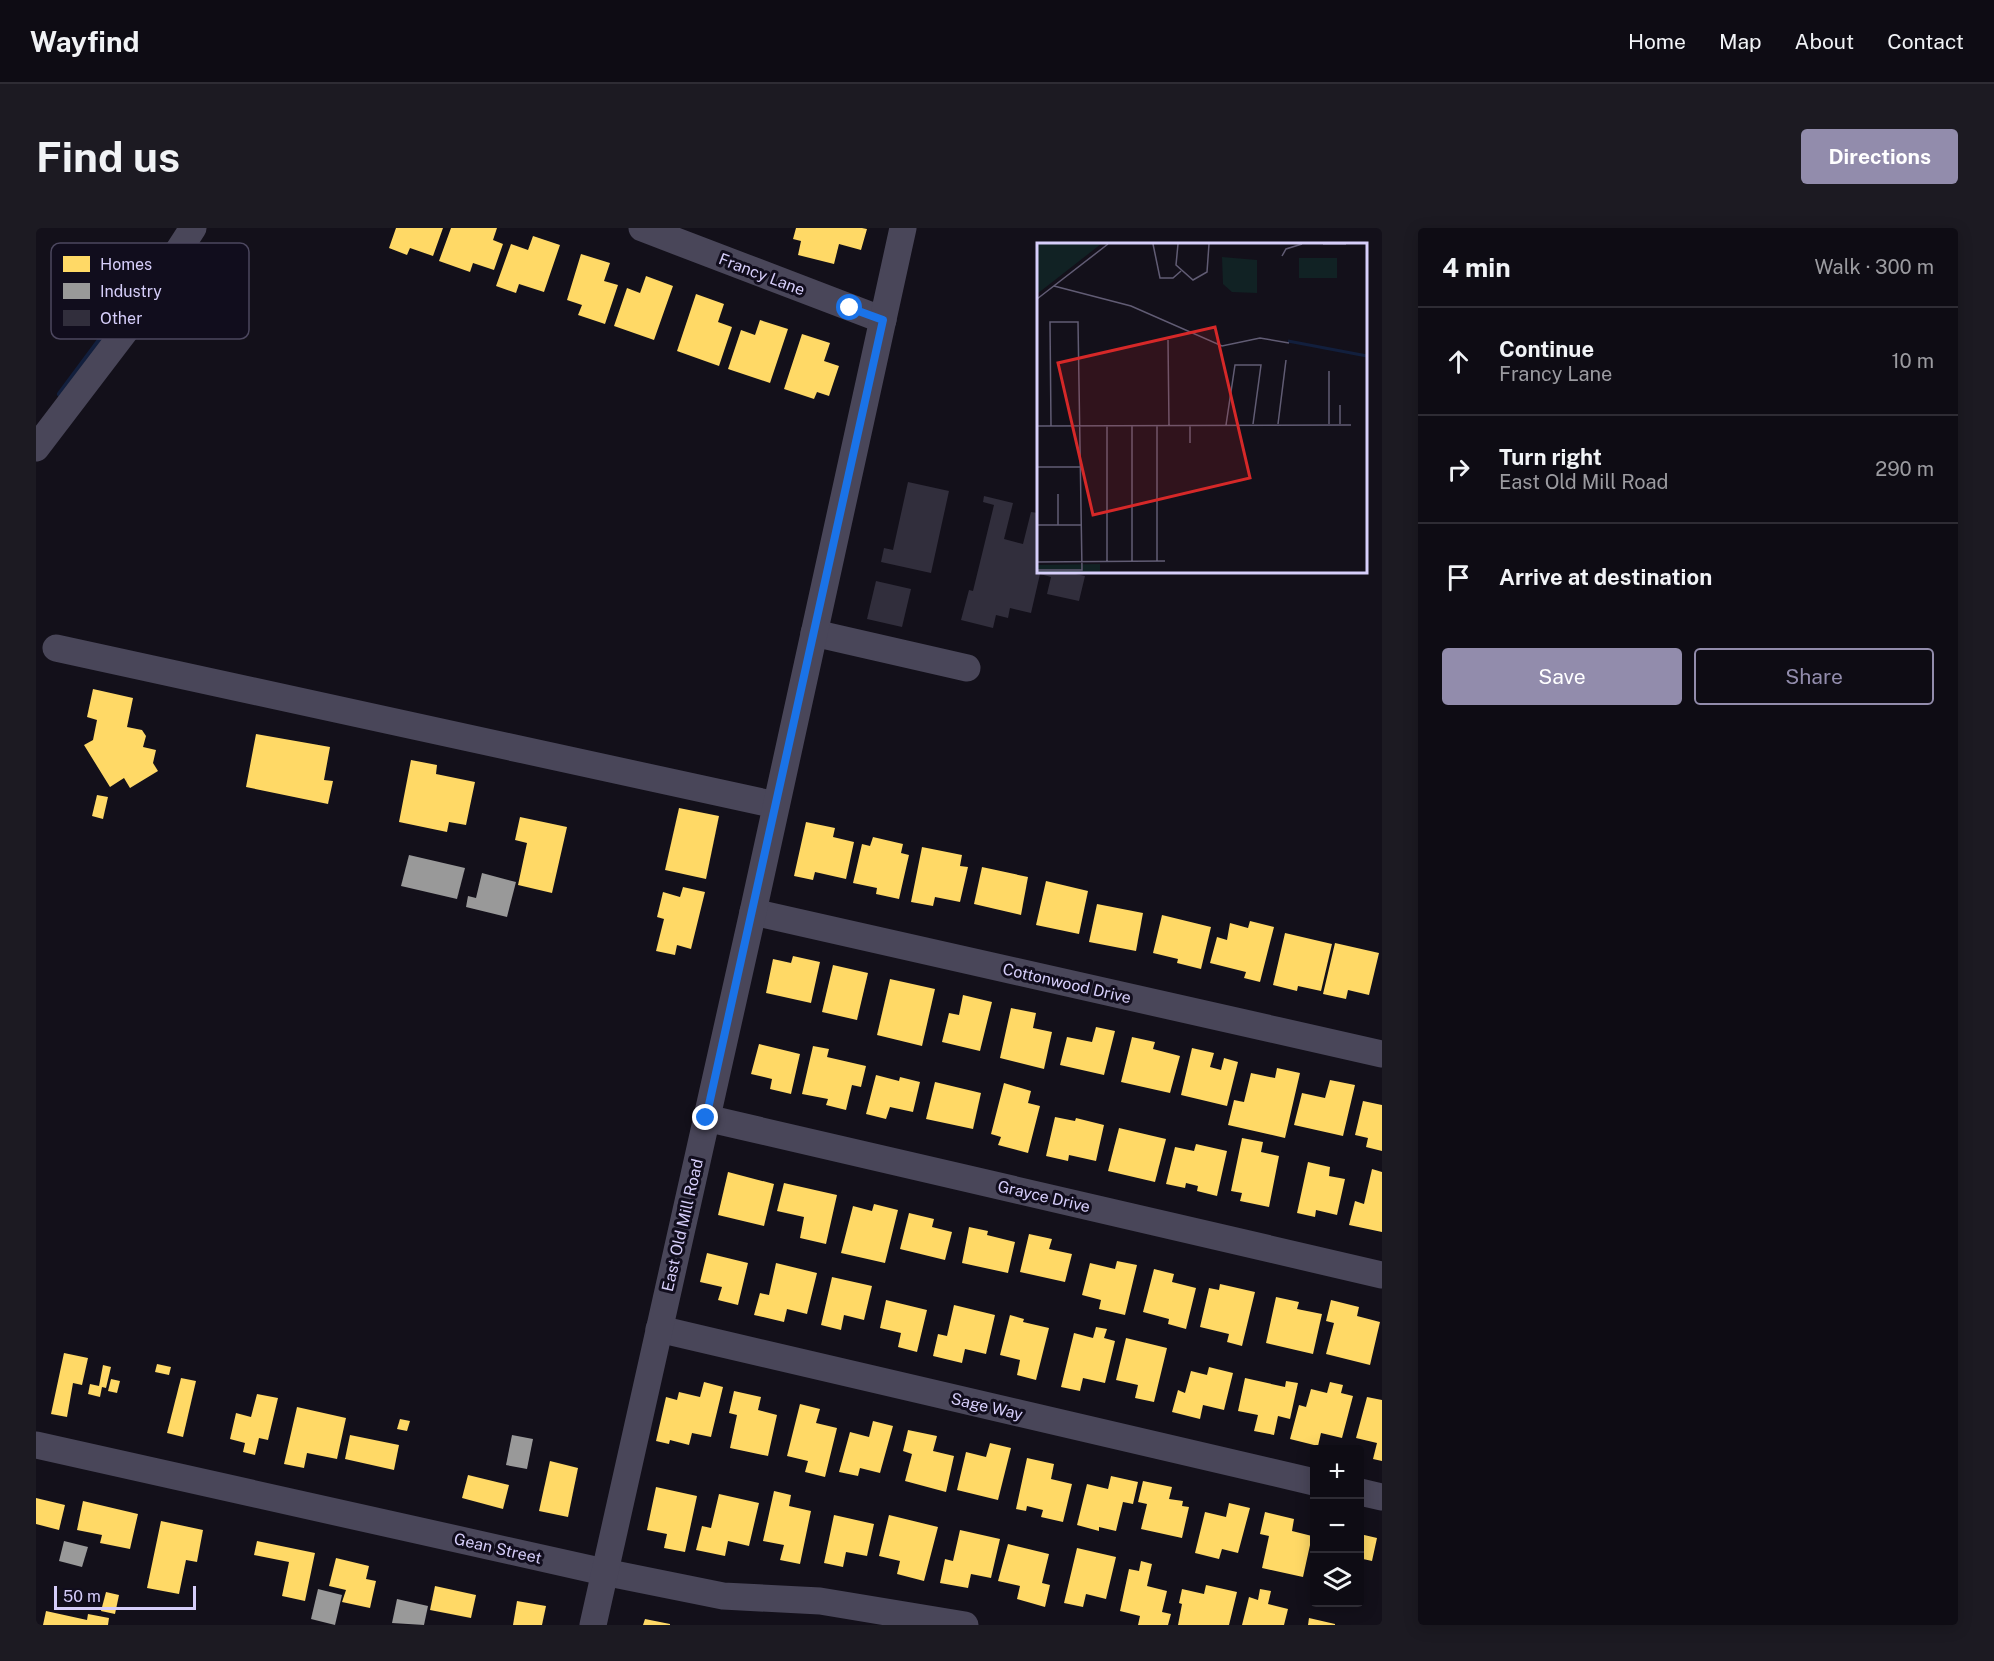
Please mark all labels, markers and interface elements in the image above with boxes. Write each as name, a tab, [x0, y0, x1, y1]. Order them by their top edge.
text: Wayfind	[30, 25, 140, 58]
text: Home	[1628, 29, 1686, 54]
text: Map	[1719, 29, 1762, 54]
text: About	[1795, 29, 1854, 54]
text: Contact	[1887, 29, 1964, 54]
button: Directions	[1801, 129, 1958, 184]
text: Find us	[36, 132, 180, 181]
legend	[51, 243, 249, 339]
inset map	[1037, 243, 1367, 573]
street label: Francy Lane	[716, 249, 808, 300]
text: 4 min	[1442, 252, 1511, 283]
text: Homes	[100, 255, 152, 274]
text: Walk · 300 m	[1814, 255, 1934, 279]
text: Industry	[100, 282, 162, 301]
route start	[836, 294, 862, 320]
text: Other	[100, 309, 142, 328]
text: Continue	[1499, 336, 1594, 362]
icon: ahead	[1442, 345, 1475, 378]
text: 10 m	[1891, 349, 1934, 373]
text: Francy Lane	[1499, 362, 1612, 386]
text: Turn right	[1499, 444, 1602, 470]
icon: right	[1442, 453, 1475, 486]
text: 290 m	[1875, 457, 1934, 481]
text: East Old Mill Road	[1499, 470, 1669, 494]
icon: arrive	[1442, 561, 1475, 594]
text: Arrive at destination	[1499, 564, 1712, 590]
button: Save	[1442, 648, 1682, 705]
button: Share	[1694, 648, 1934, 705]
street label: Cottonwood Drive	[1001, 959, 1133, 1008]
route end	[692, 1104, 718, 1130]
street label: East Old Mill Road	[658, 1157, 707, 1293]
street label: Grayce Drive	[996, 1177, 1092, 1216]
street label: Sage Way	[949, 1389, 1025, 1424]
map controls	[1310, 1445, 1364, 1607]
button: +	[1310, 1445, 1364, 1499]
button: −	[1310, 1499, 1364, 1553]
street label: Gean Street	[452, 1529, 544, 1568]
button: layers	[1310, 1553, 1364, 1607]
scale bar	[54, 1583, 196, 1610]
text: 50 m	[63, 1587, 101, 1606]

